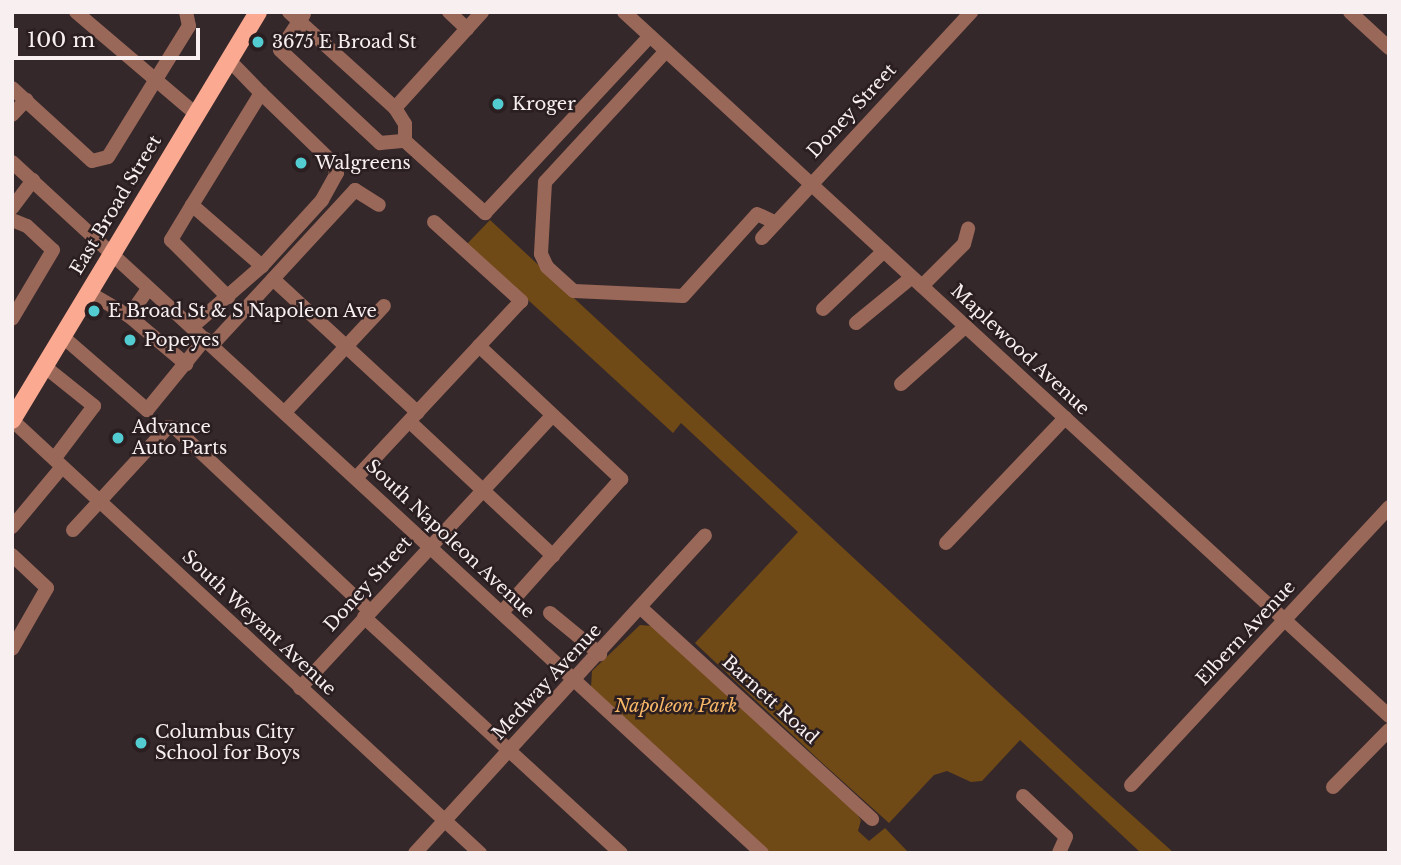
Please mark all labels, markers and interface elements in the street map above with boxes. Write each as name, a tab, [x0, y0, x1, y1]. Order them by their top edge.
scale bar	[18, 14, 203, 58]
text: 100 m	[27, 27, 95, 53]
place label: 3675 E Broad St	[272, 31, 417, 53]
marker: 3675 E Broad St	[250, 34, 266, 50]
street label: Doney Street	[803, 59, 901, 163]
place label: Kroger	[512, 93, 576, 115]
marker: Kroger	[490, 96, 506, 112]
street label: East Broad Street	[66, 131, 166, 279]
place label: Walgreens	[315, 152, 411, 174]
marker: Walgreens	[293, 155, 309, 171]
street label: Maplewood Avenue	[946, 280, 1094, 420]
place label: E Broad St & S Napoleon Ave	[108, 300, 378, 322]
marker: E Broad St & S Napoleon Ave	[86, 303, 102, 319]
place label: Popeyes	[144, 329, 220, 351]
marker: Popeyes	[122, 332, 138, 348]
place label: Advance Auto Parts	[132, 417, 227, 460]
marker: Advance Auto Parts	[110, 430, 126, 446]
street label: South Napoleon Avenue	[361, 455, 539, 623]
street label: Doney Street	[319, 532, 417, 636]
street label: South Weyant Avenue	[177, 546, 341, 700]
street label: Elbern Avenue	[1192, 576, 1300, 690]
street label: Medway Avenue	[487, 619, 607, 745]
street label: Barnett Road	[718, 651, 822, 749]
park label: Napoleon Park	[614, 695, 738, 717]
place label: Columbus City School for Boys	[155, 722, 301, 764]
marker: Columbus City School for Boys	[133, 735, 149, 751]

